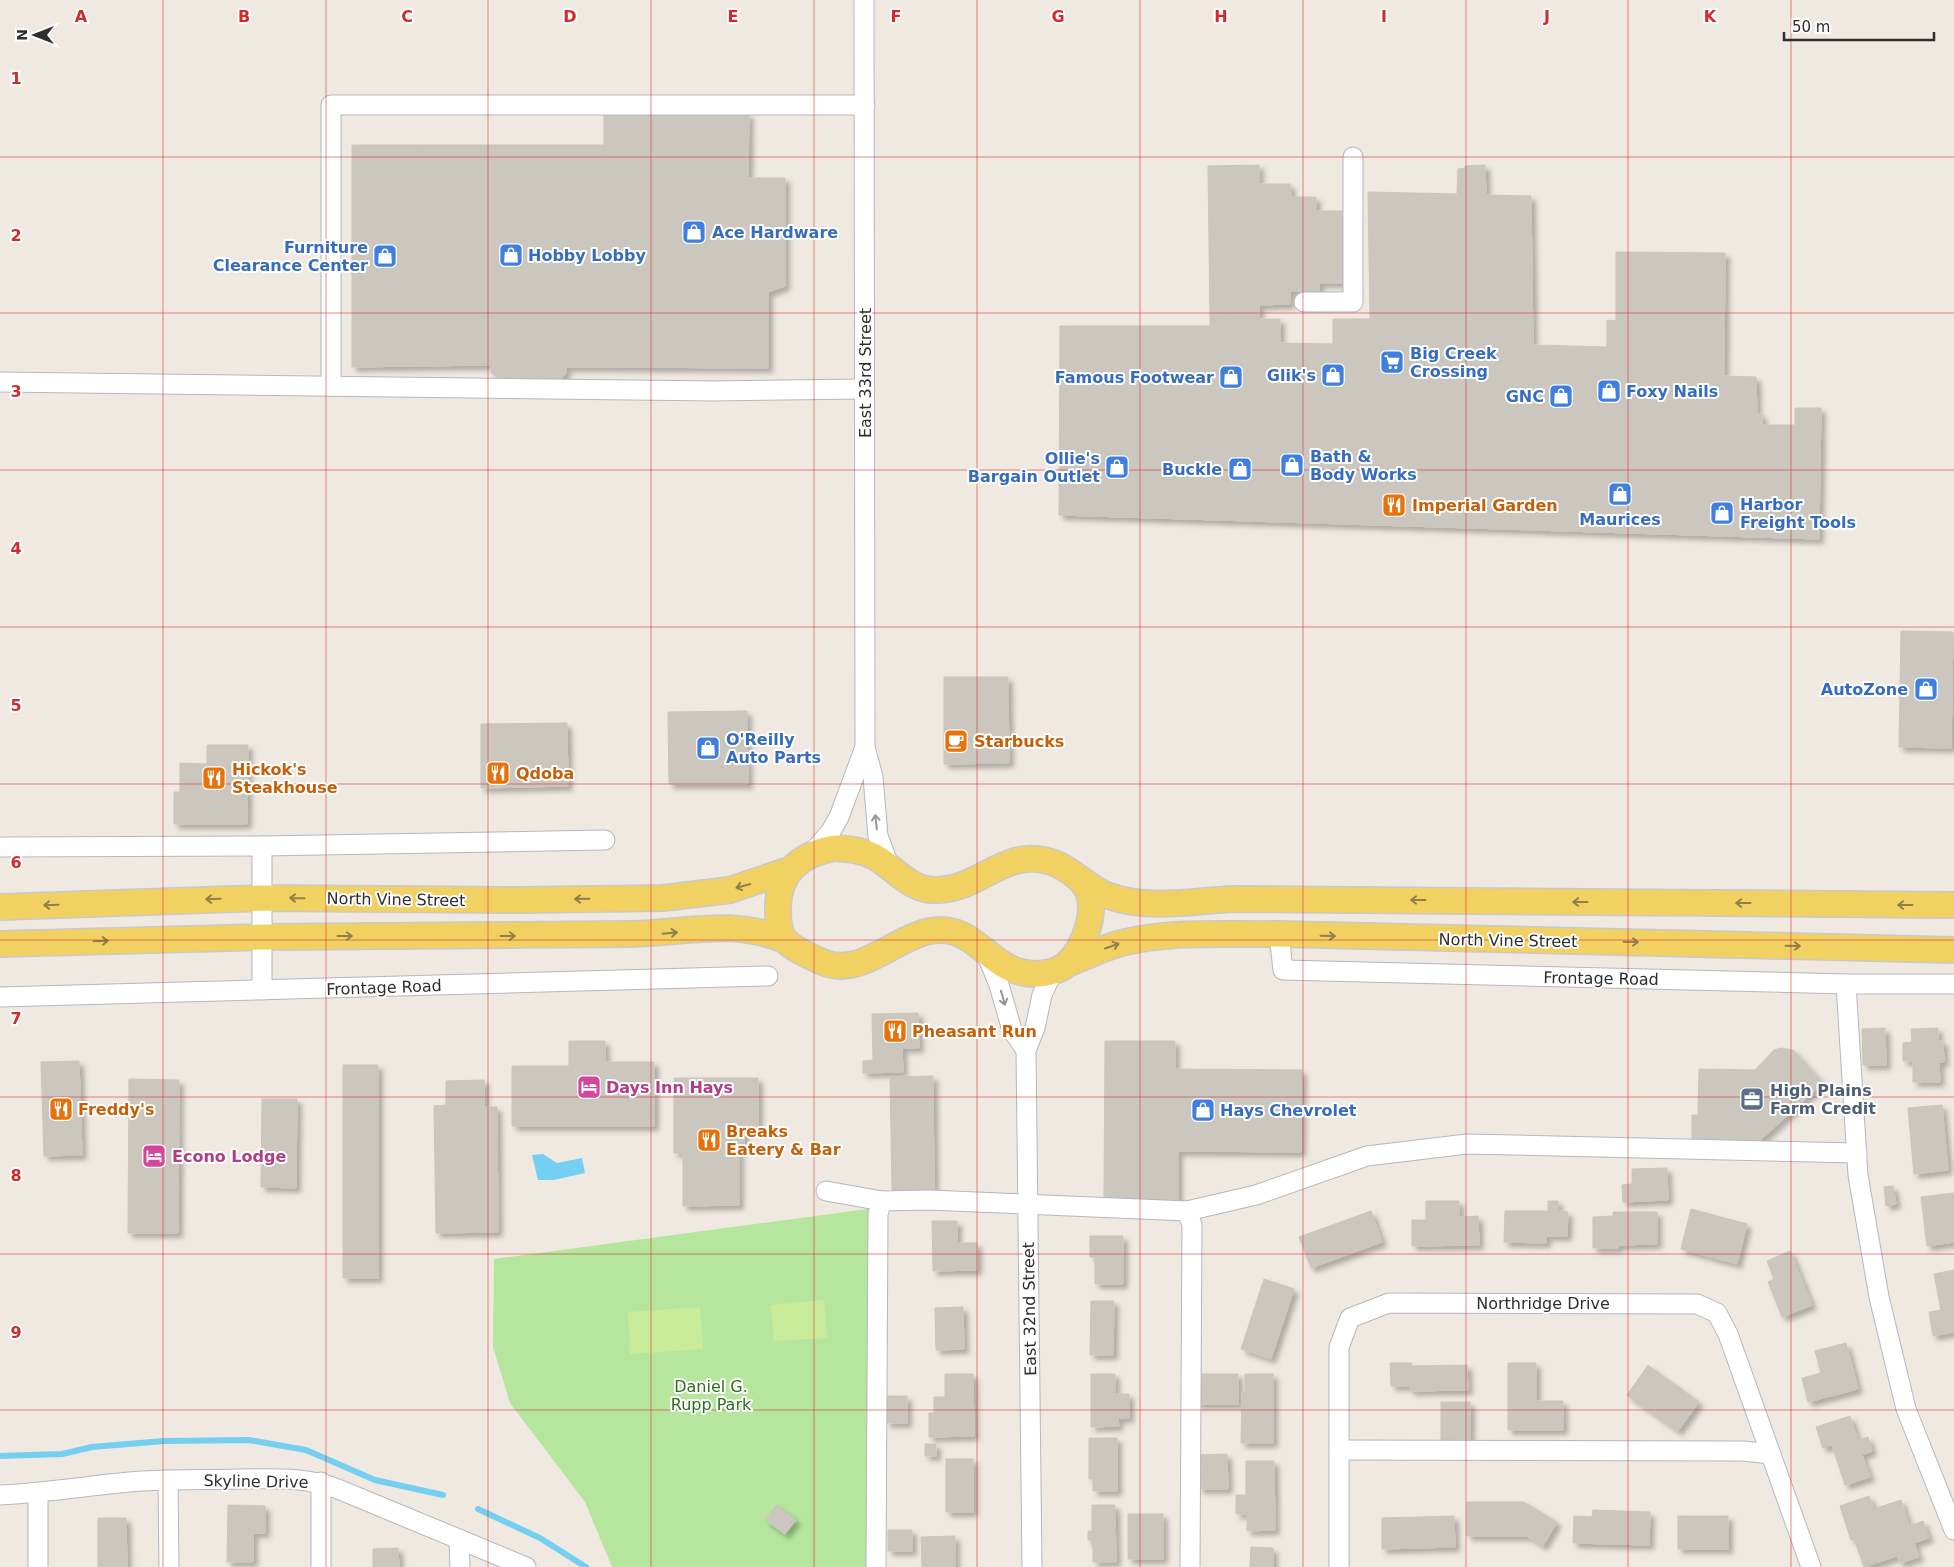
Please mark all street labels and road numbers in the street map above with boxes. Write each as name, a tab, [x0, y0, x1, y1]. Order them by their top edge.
street label: East 33rd Street	[856, 308, 875, 438]
street label: North Vine Street	[327, 889, 465, 910]
street label: North Vine Street	[1439, 930, 1577, 951]
street label: Frontage Road	[1543, 968, 1659, 989]
street label: Frontage Road	[326, 976, 442, 999]
street label: East 32nd Street	[1019, 1242, 1040, 1376]
street label: Northridge Drive	[1476, 1294, 1610, 1313]
street label: Skyline Drive	[203, 1471, 309, 1492]

